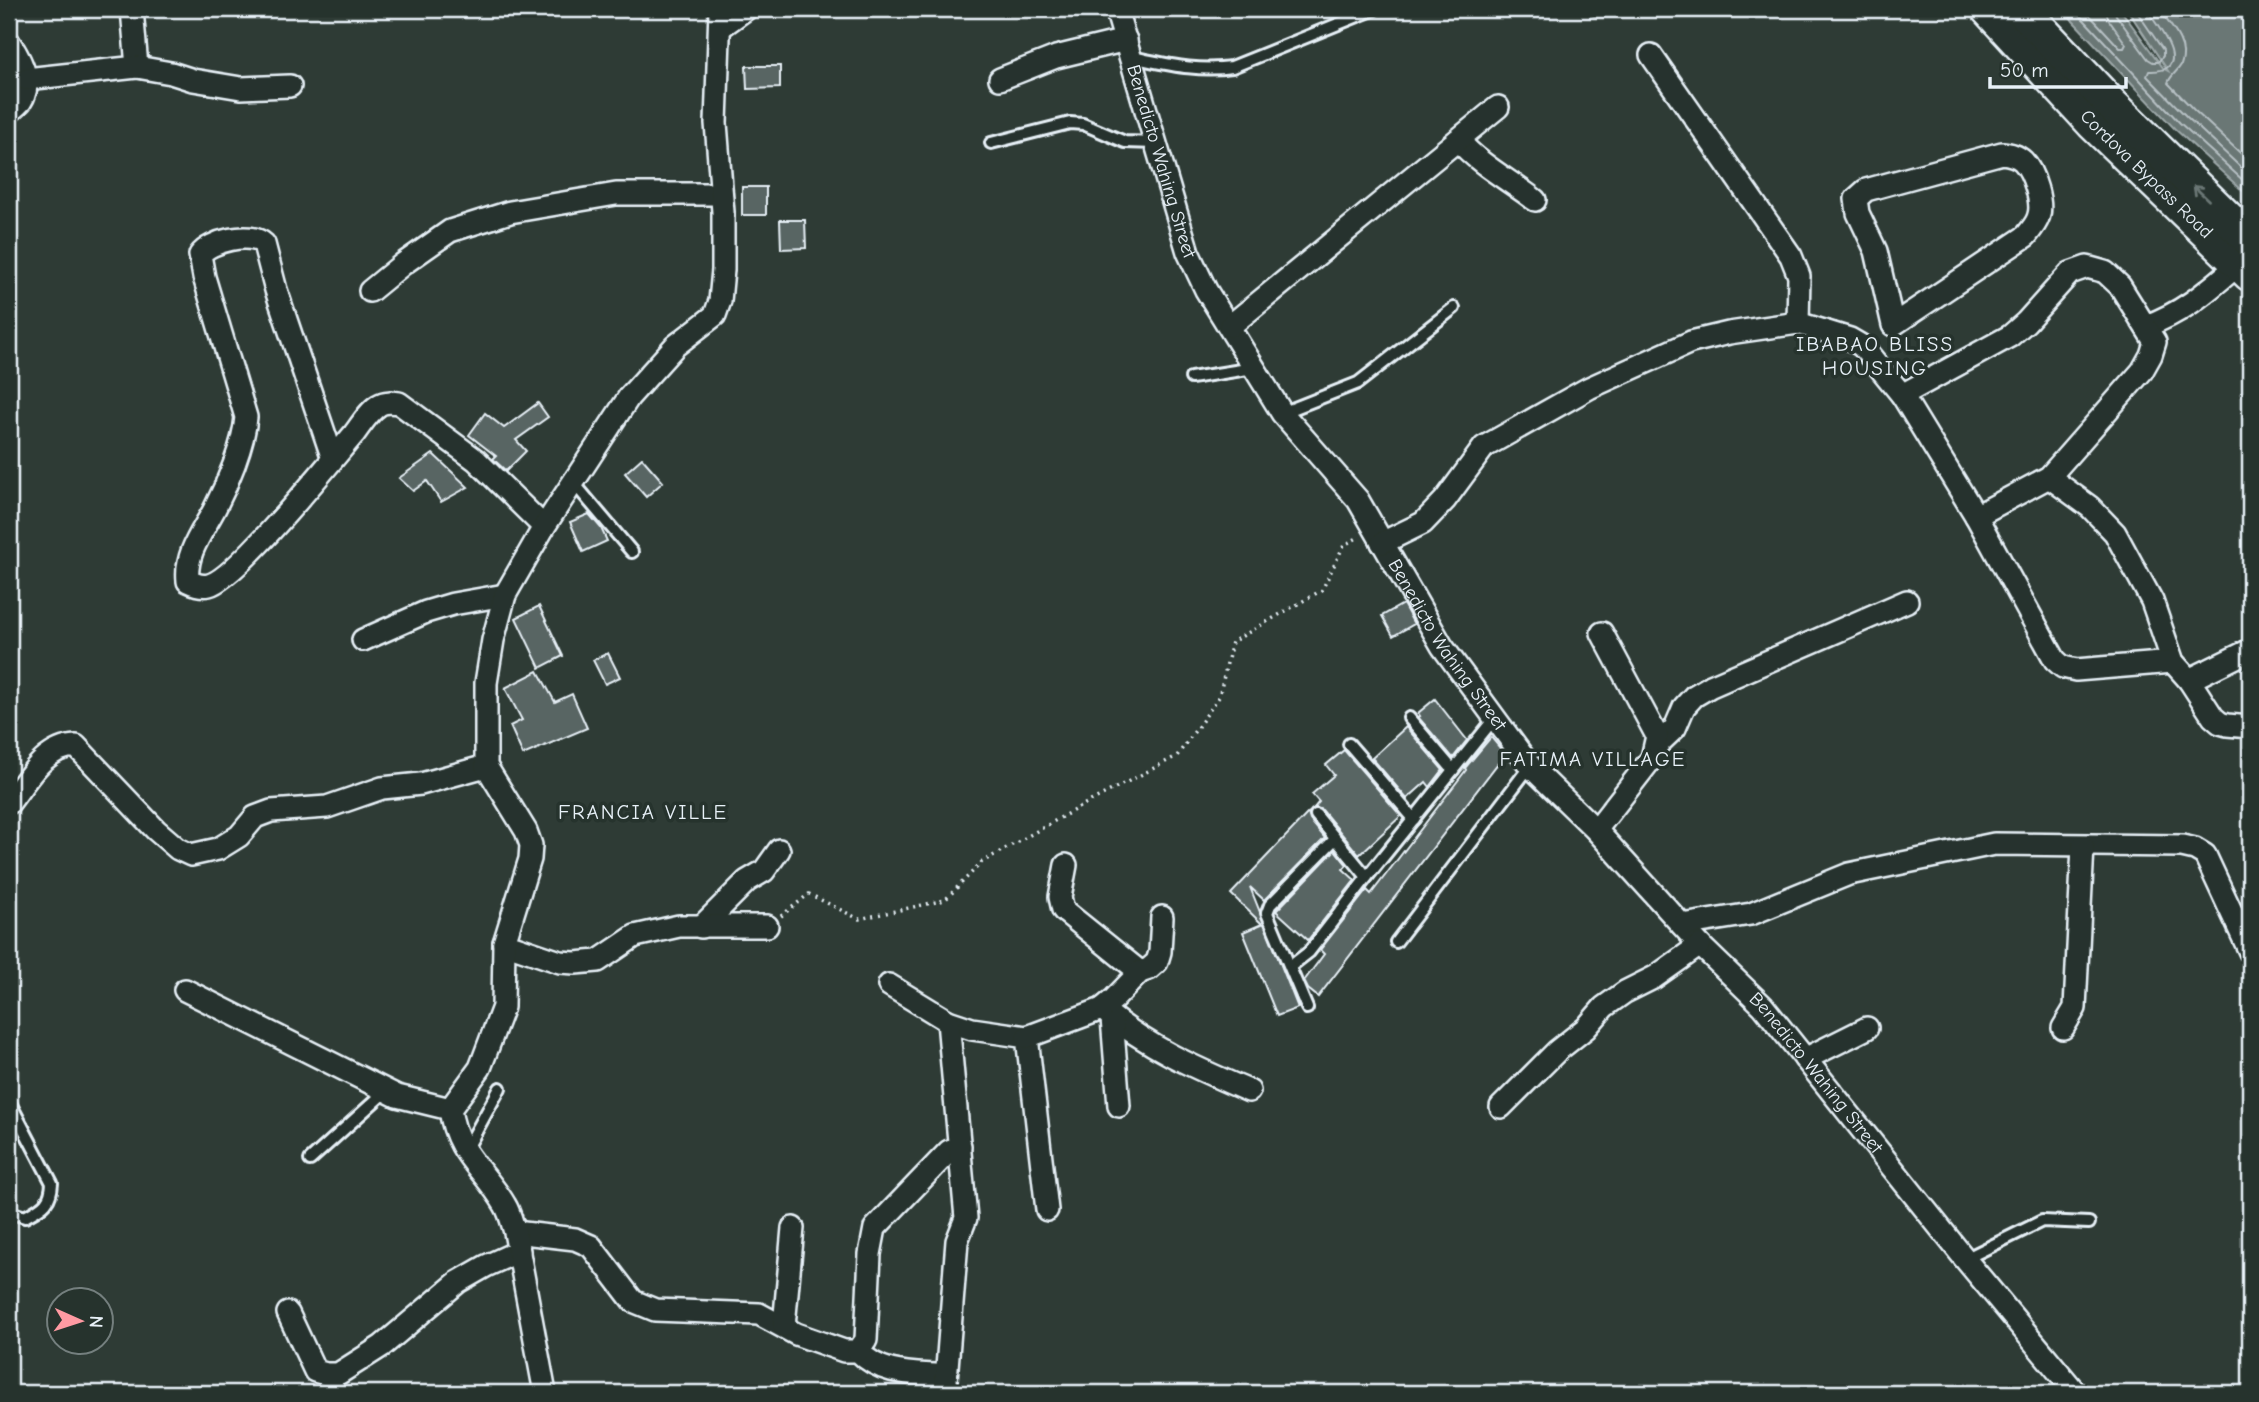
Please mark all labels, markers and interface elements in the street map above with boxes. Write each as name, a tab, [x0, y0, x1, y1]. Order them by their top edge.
scale bar	[1990, 46, 2126, 90]
text: 50 m	[2000, 58, 2049, 82]
street label: Benedicto Wahing Street	[1122, 62, 1201, 262]
street label: Cordova Bypass Road	[2076, 105, 2217, 243]
one-way arrow	[2193, 184, 2210, 201]
district label: IBABAO BLISS HOUSING	[1796, 332, 1954, 380]
street label: Benedicto Wahing Street	[1383, 555, 1512, 735]
district label: FATIMA VILLAGE	[1500, 747, 1686, 771]
district label: FRANCIA VILLE	[558, 800, 728, 824]
street label: Benedicto Wahing Street	[1745, 988, 1888, 1158]
north arrow	[46, 1286, 116, 1356]
text: N	[85, 1315, 107, 1329]

